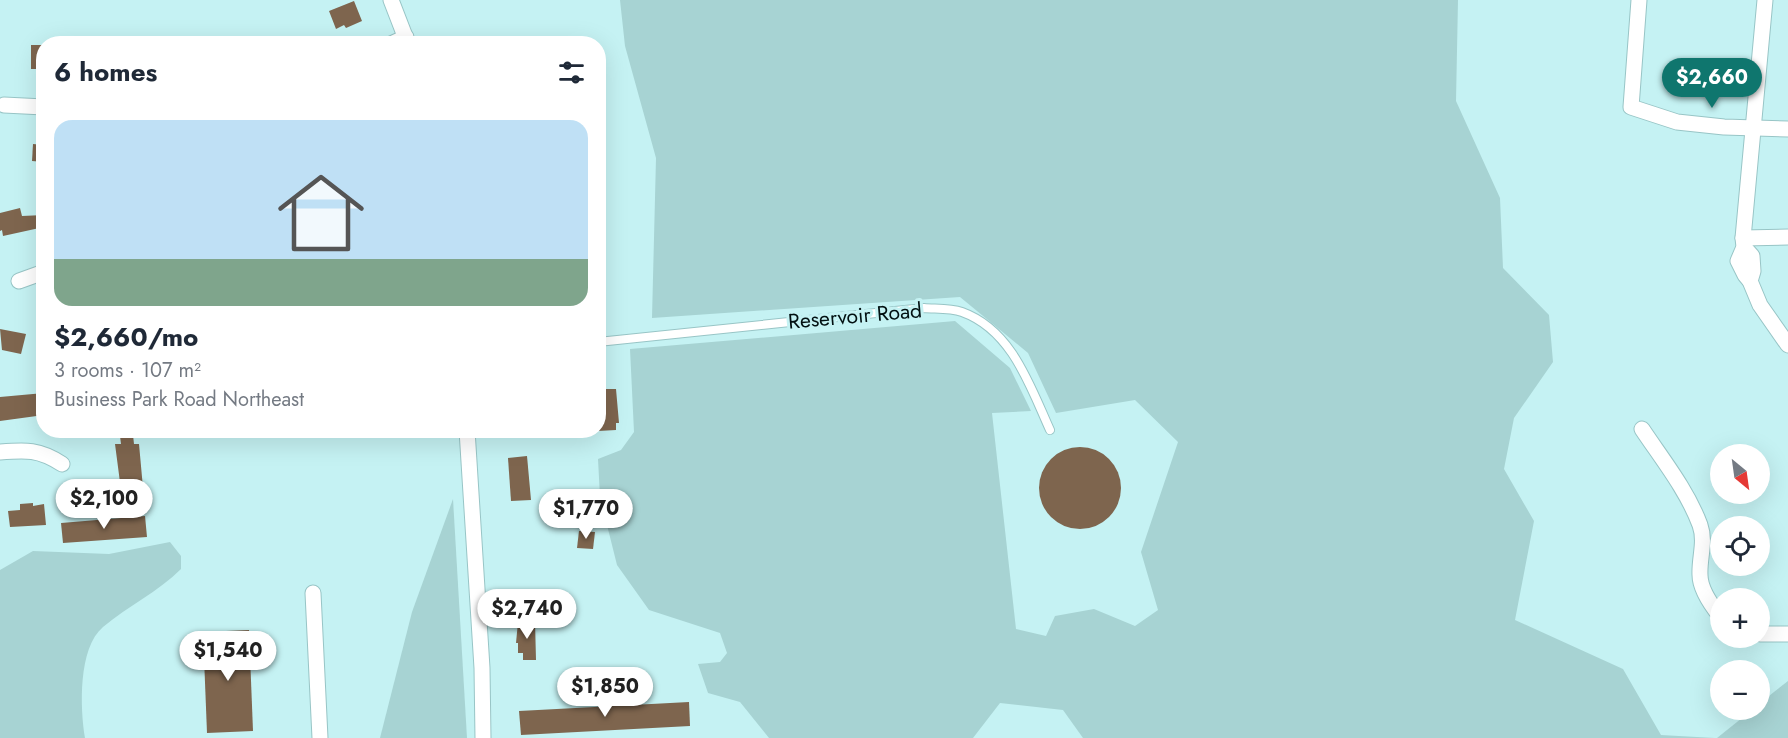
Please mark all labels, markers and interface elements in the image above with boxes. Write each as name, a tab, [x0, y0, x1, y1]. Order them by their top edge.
text: 6 homes	[54, 53, 157, 91]
icon: filters	[555, 56, 588, 89]
pin: $2,660	[1663, 58, 1761, 109]
text: $2,660	[1676, 63, 1748, 92]
icon: home	[267, 159, 375, 267]
street label: Reservoir Road	[787, 295, 923, 337]
text: $2,660/mo	[54, 318, 198, 356]
text: 3 rooms · 107 m²	[54, 356, 201, 385]
text: Business Park Road Northeast	[54, 385, 304, 414]
north arrow	[1710, 444, 1770, 504]
map controls	[1710, 444, 1770, 720]
pin: $2,100	[55, 479, 153, 530]
text: $2,100	[70, 484, 138, 513]
pin: $1,770	[537, 489, 635, 540]
text: $1,770	[553, 494, 619, 523]
button: locate	[1710, 516, 1770, 576]
button: +	[1710, 588, 1770, 648]
pin: $2,740	[478, 589, 576, 640]
text: $2,740	[491, 594, 563, 623]
pin: $1,540	[179, 631, 277, 682]
text: $1,540	[193, 636, 263, 665]
button: −	[1710, 660, 1770, 720]
pin: $1,850	[556, 667, 654, 718]
text: $1,850	[571, 672, 639, 701]

